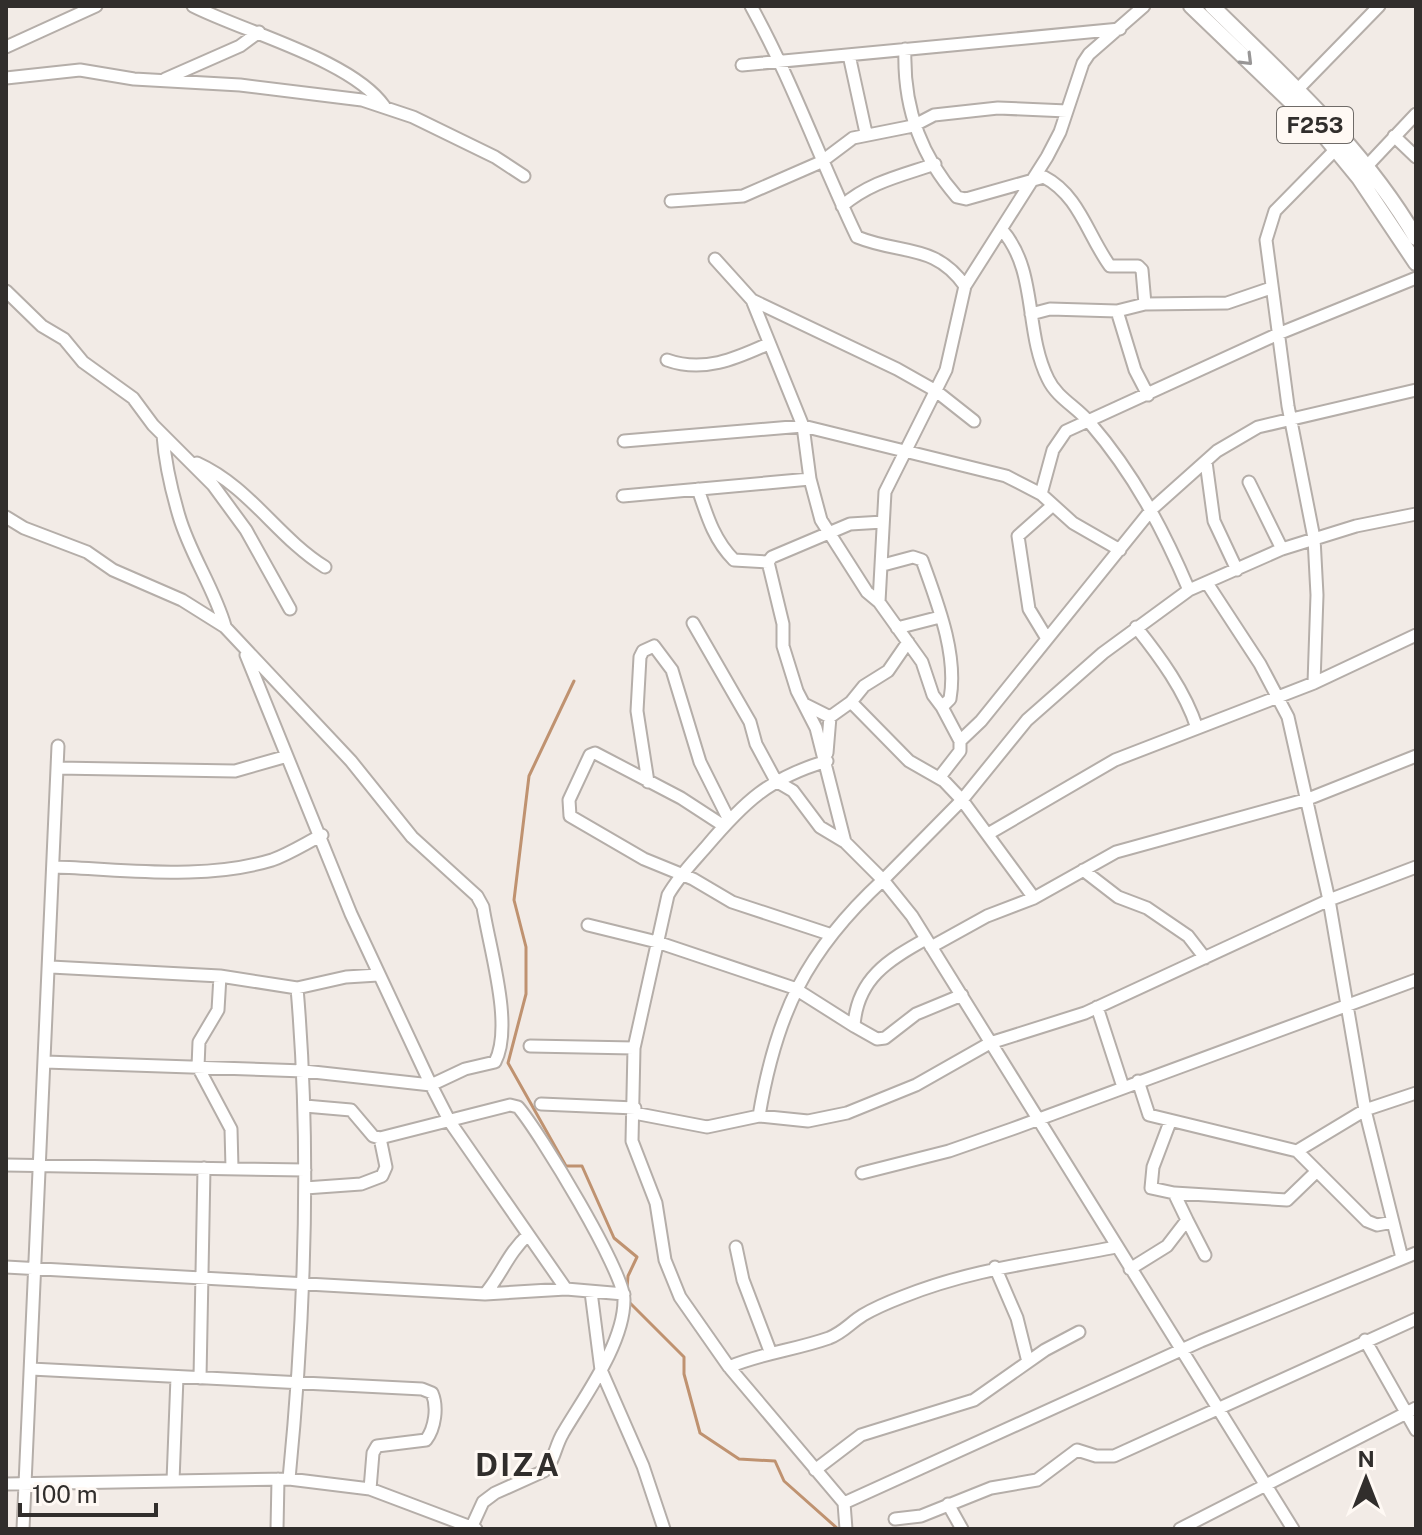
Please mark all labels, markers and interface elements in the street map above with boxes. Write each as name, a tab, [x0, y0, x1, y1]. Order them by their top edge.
one-way arrow	[1238, 51, 1252, 66]
road number: F253	[1277, 107, 1353, 143]
north arrow	[1326, 1439, 1406, 1519]
district label: DIZA	[475, 1446, 561, 1483]
text: N	[1357, 1446, 1375, 1472]
scale bar	[20, 1467, 156, 1517]
text: 100 m	[32, 1480, 98, 1508]

